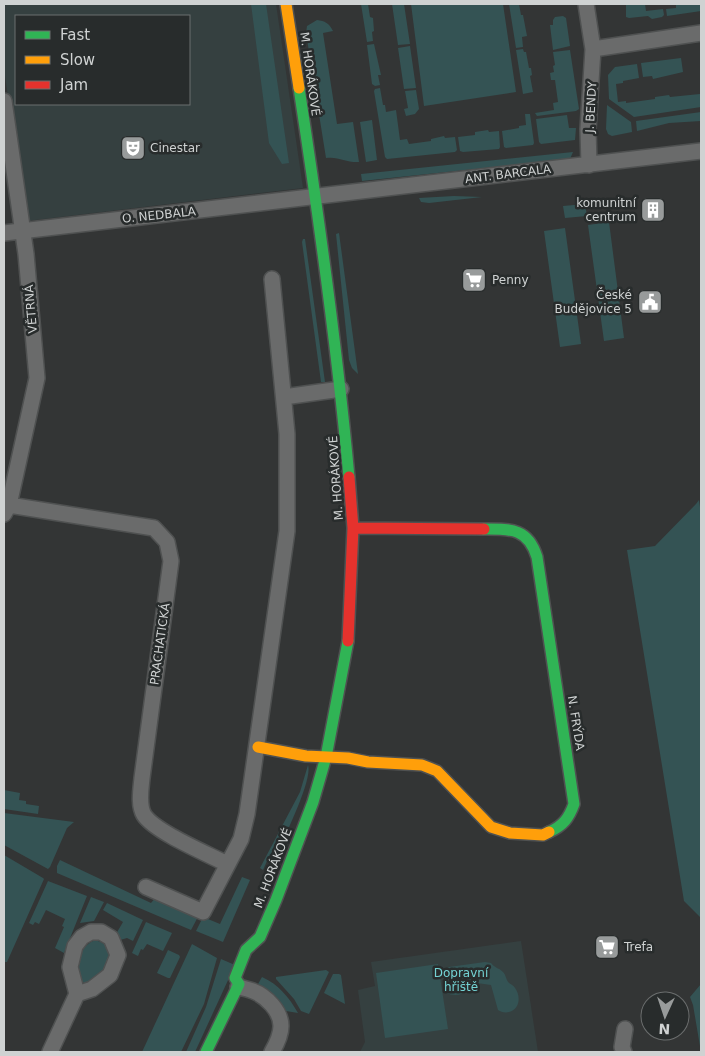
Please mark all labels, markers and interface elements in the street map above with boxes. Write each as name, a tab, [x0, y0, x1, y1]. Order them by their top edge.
legend	[15, 15, 190, 105]
text: Fast	[60, 26, 90, 44]
street label: M. HORÁKOVÉ	[297, 31, 324, 117]
text: Slow	[60, 51, 95, 69]
text: Jam	[59, 76, 88, 94]
street label: J. BENDY	[583, 80, 599, 134]
theatre icon: Cinestar	[120, 135, 146, 161]
place label: Cinestar	[150, 141, 200, 155]
street label: ANT. BARCALA	[464, 162, 553, 186]
place label: komunitní centrum	[576, 196, 637, 224]
building icon: komunitní centrum	[640, 197, 666, 223]
street label: O. NEDBALA	[121, 204, 197, 226]
supermarket icon: Penny	[461, 267, 487, 293]
place label: Penny	[492, 273, 529, 287]
street label: VĚTRNÁ	[21, 283, 40, 334]
place label: České Budějovice 5	[555, 287, 632, 316]
public building icon: České Budějovice 5	[637, 289, 663, 315]
street label: M. HORÁKOVÉ	[325, 435, 346, 521]
street label: PRACHATICKÁ	[146, 601, 173, 686]
street label: N. FRÝDA	[565, 694, 588, 752]
street label: M. HORÁKOVÉ	[250, 826, 295, 910]
supermarket icon: Trefa	[594, 934, 620, 960]
place label: Trefa	[623, 940, 653, 954]
park label: Dopravní hřiště	[434, 966, 489, 994]
north arrow	[640, 991, 690, 1041]
text: N	[658, 1021, 671, 1037]

